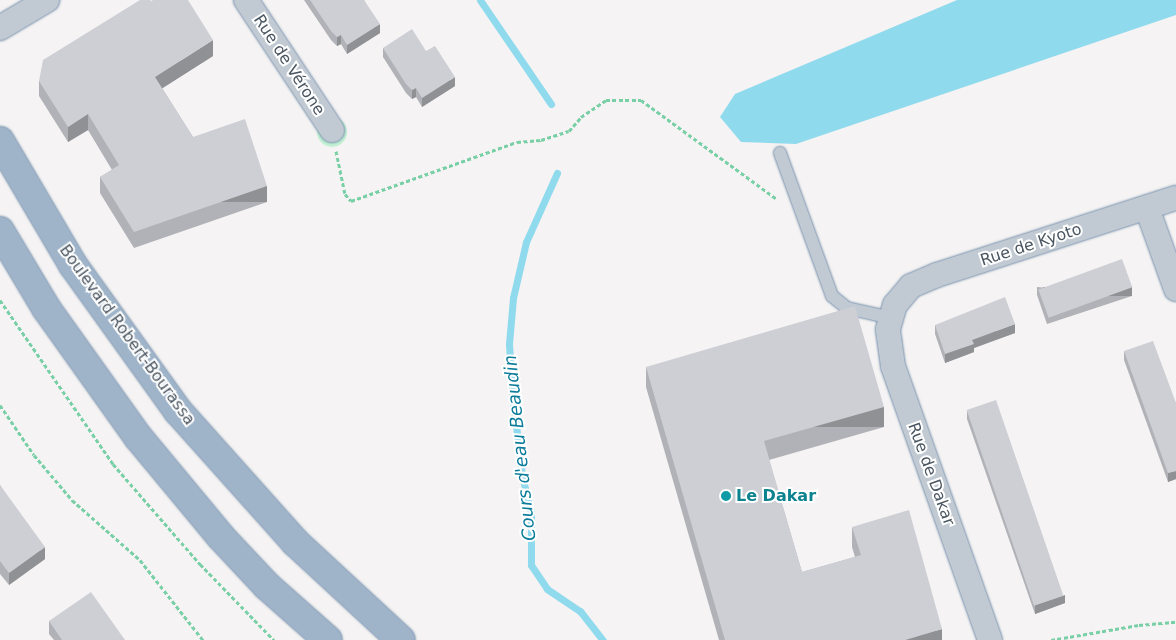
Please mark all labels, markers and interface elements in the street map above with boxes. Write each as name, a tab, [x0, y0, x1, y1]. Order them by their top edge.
street label: Rue de Vérone	[249, 11, 329, 119]
street label: Rue de Kyoto	[978, 220, 1084, 270]
street label: Boulevard Robert-Bourassa	[55, 241, 199, 429]
water label: Cours d'eau Beaudin	[499, 354, 541, 542]
street label: Rue de Dakar	[904, 420, 958, 528]
place label: Le Dakar	[736, 486, 816, 506]
marker: Le Dakar	[720, 490, 732, 502]

